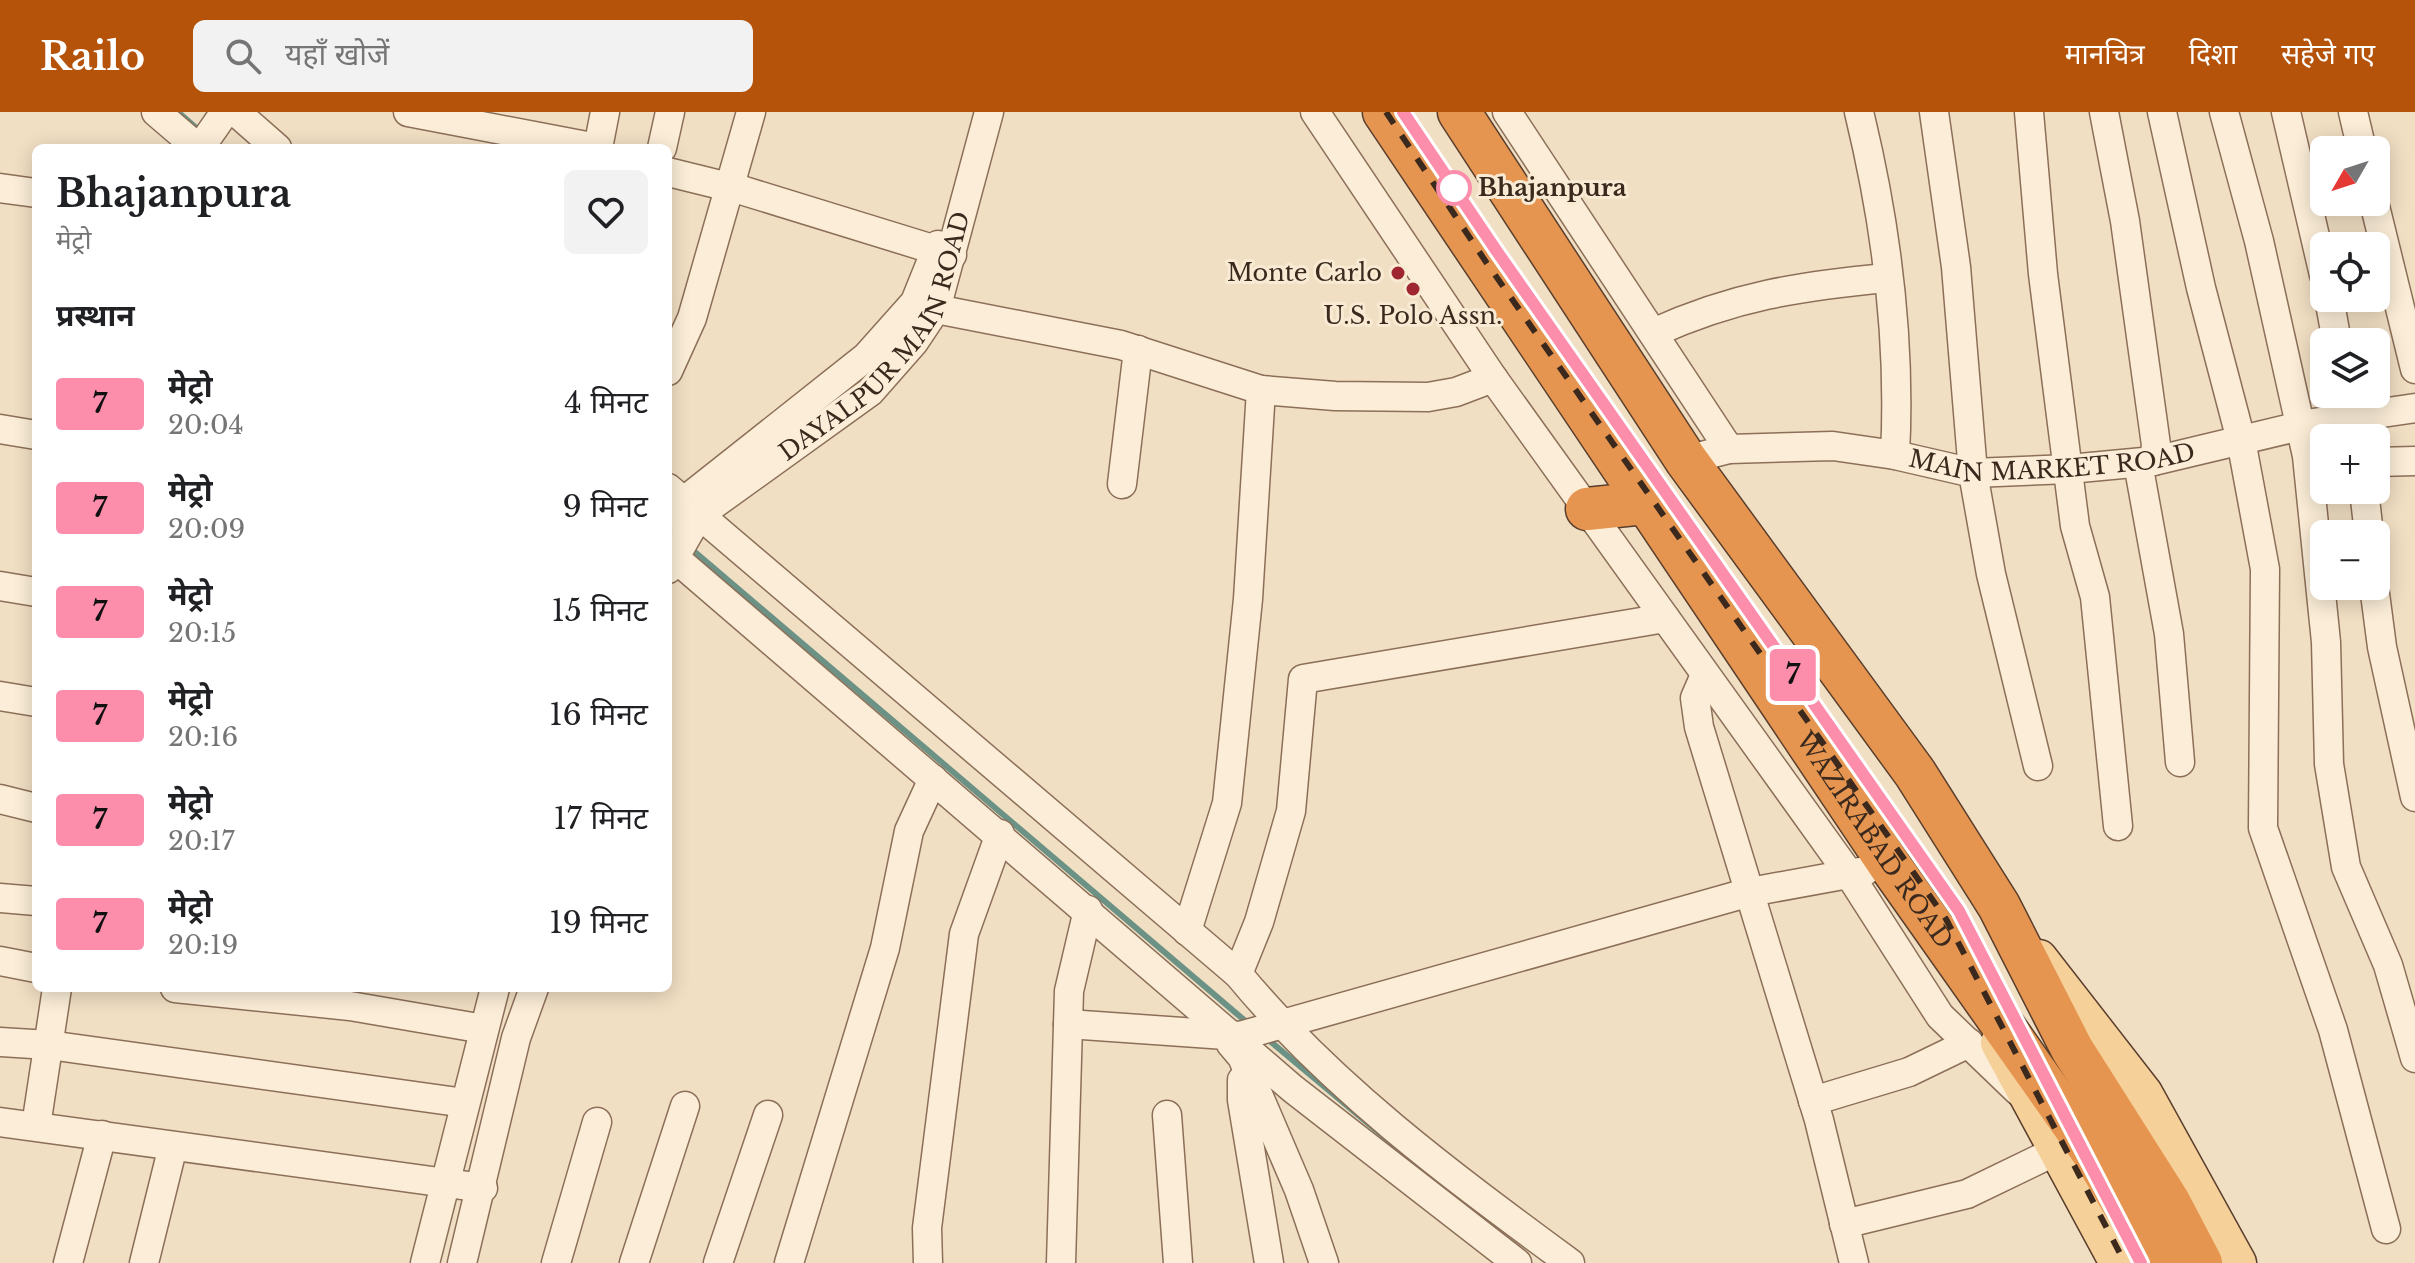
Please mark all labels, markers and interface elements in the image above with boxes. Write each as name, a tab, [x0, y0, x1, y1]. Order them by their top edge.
search box	[193, 20, 753, 92]
text: Railo	[40, 33, 145, 80]
icon: search	[221, 34, 265, 78]
text: यहाँ खोजें	[285, 36, 389, 73]
text: मानचित्र	[2065, 37, 2145, 72]
text: दिशा	[2189, 37, 2237, 72]
text: सहेजे गए	[2281, 37, 2375, 72]
north arrow	[2310, 136, 2390, 216]
map controls	[2310, 136, 2390, 600]
text: Bhajanpura	[56, 170, 291, 217]
button: heart	[564, 170, 648, 254]
marker: Bhajanpura	[1437, 171, 1471, 205]
place label: Bhajanpura	[1478, 173, 1627, 202]
street label: DAYALPUR MAIN ROAD	[773, 208, 976, 467]
text: मेट्रो	[56, 224, 91, 256]
button: locate	[2310, 232, 2390, 312]
place label: Monte Carlo	[1227, 258, 1382, 287]
marker: Monte Carlo	[1389, 264, 1407, 282]
marker: U.S. Polo Assn.	[1404, 280, 1422, 298]
text: प्रस्थान	[56, 297, 135, 334]
place label: U.S. Polo Assn.	[1324, 301, 1502, 330]
button: layers	[2310, 328, 2390, 408]
text: मेट्रो	[168, 368, 213, 405]
text: 4 मिनट	[564, 384, 648, 421]
text: 7	[93, 386, 107, 421]
text: 20:04	[168, 409, 244, 441]
button: +	[2310, 424, 2390, 504]
street label: MAIN MARKET ROAD	[1906, 437, 2198, 487]
text: मेट्रो	[168, 472, 213, 509]
text: 9 मिनट	[563, 488, 648, 525]
text: 7	[93, 490, 107, 525]
text: 20:09	[168, 513, 245, 545]
button: −	[2310, 520, 2390, 600]
text: मेट्रो	[168, 576, 213, 613]
text: 15 मिनट	[551, 592, 648, 629]
text: 7	[93, 594, 107, 629]
text: 20:15	[168, 617, 236, 649]
line badge: 7	[1767, 649, 1819, 701]
text: 7	[1786, 657, 1800, 692]
text: मेट्रो	[168, 680, 213, 717]
text: 16 मिनट	[549, 696, 648, 733]
text: 7	[93, 698, 107, 733]
text: 20:16	[168, 721, 238, 753]
street label: WAZIRABAD ROAD	[1790, 725, 1959, 954]
text: मेट्रो	[168, 784, 213, 821]
text: 17 मिनट	[553, 800, 648, 837]
text: 7	[93, 802, 107, 837]
text: 20:17	[168, 825, 235, 857]
text: मेट्रो	[168, 888, 213, 925]
text: 19 मिनट	[549, 904, 648, 941]
text: 7	[93, 906, 107, 941]
text: 20:19	[168, 929, 238, 961]

